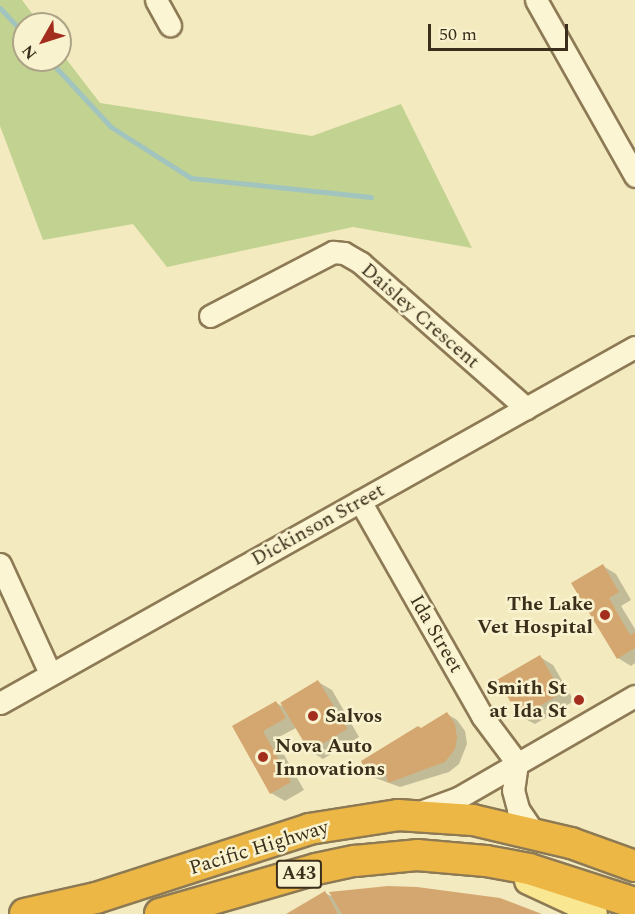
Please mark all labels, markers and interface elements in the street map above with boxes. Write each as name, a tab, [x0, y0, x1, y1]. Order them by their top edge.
north arrow	[12, 12, 72, 72]
scale bar	[431, 12, 570, 50]
text: 50 m	[439, 21, 477, 48]
text: N	[16, 39, 43, 65]
street label: Daisley Crescent	[356, 258, 484, 374]
street label: Dickinson Street	[247, 478, 389, 572]
street label: Ida Street	[404, 591, 468, 677]
place label: The Lake Vet Hospital	[477, 592, 593, 639]
marker: The Lake Vet Hospital	[598, 608, 612, 622]
place label: Smith St at Ida St	[487, 676, 567, 723]
marker: Smith St at Ida St	[572, 693, 586, 707]
place label: Salvos	[325, 704, 383, 728]
marker: Salvos	[306, 709, 320, 723]
place label: Nova Auto Innovations	[275, 734, 385, 781]
marker: Nova Auto Innovations	[256, 750, 270, 764]
street label: Pacific Highway	[186, 815, 332, 881]
road number: A43	[275, 859, 323, 889]

